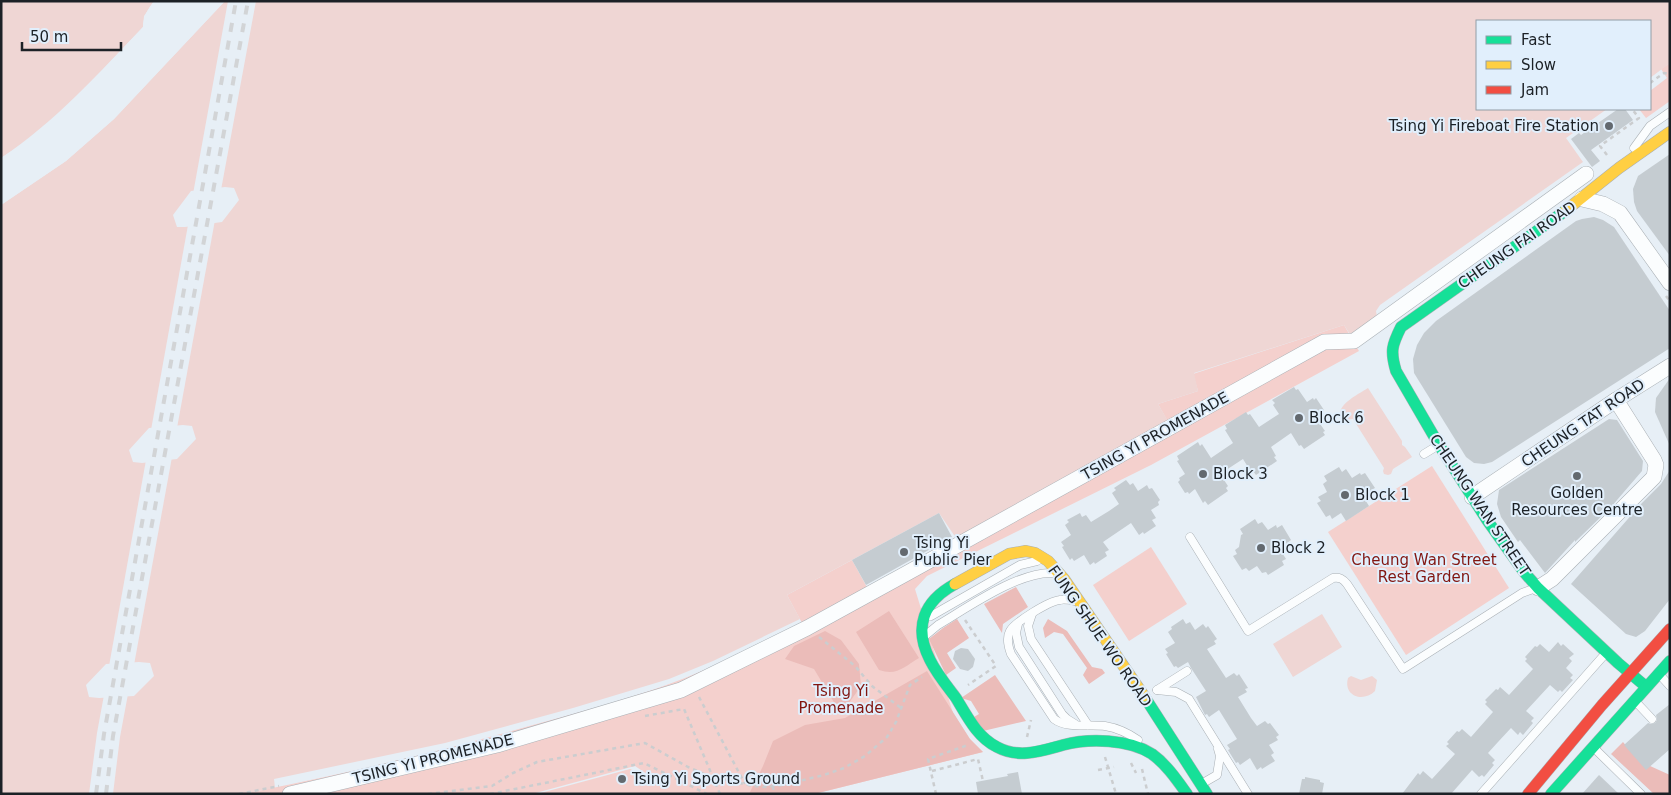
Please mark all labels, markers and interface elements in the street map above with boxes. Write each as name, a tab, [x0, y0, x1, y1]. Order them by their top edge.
scale bar	[22, 20, 121, 52]
legend	[1476, 20, 1651, 110]
text: 50 m	[30, 28, 68, 46]
text: Fast	[1521, 31, 1551, 49]
text: Slow	[1521, 56, 1556, 74]
text: Jam	[1520, 81, 1549, 99]
place label: Tsing Yi Fireboat Fire Station	[1388, 117, 1599, 135]
marker: Tsing Yi Fireboat Fire Station	[1603, 120, 1615, 132]
street label: CHEUNG FAI ROAD	[1454, 197, 1580, 293]
street label: CHEUNG TAT ROAD	[1518, 375, 1648, 471]
street label: TSING YI PROMENADE	[1077, 388, 1232, 484]
place label: Block 6	[1309, 409, 1364, 427]
marker: Block 6	[1293, 412, 1305, 424]
street label: CHEUNG WAN STREET	[1426, 431, 1535, 580]
place label: Block 3	[1213, 465, 1268, 483]
marker: Block 3	[1197, 468, 1209, 480]
marker: Golden Resources Centre	[1571, 470, 1583, 482]
place label: Golden Resources Centre	[1511, 484, 1643, 519]
place label: Block 1	[1355, 486, 1410, 504]
marker: Block 1	[1339, 489, 1351, 501]
place label: Tsing Yi Public Pier	[913, 534, 992, 569]
place label: Block 2	[1271, 539, 1326, 557]
marker: Block 2	[1255, 542, 1267, 554]
marker: Tsing Yi Public Pier	[898, 546, 910, 558]
park label: Cheung Wan Street Rest Garden	[1351, 551, 1497, 586]
street label: FUNG SHUE WO ROAD	[1044, 562, 1156, 710]
park label: Tsing Yi Promenade	[798, 682, 884, 717]
street label: TSING YI PROMENADE	[350, 730, 515, 788]
place label: Tsing Yi Sports Ground	[631, 770, 800, 788]
marker: Tsing Yi Sports Ground	[616, 773, 628, 785]

